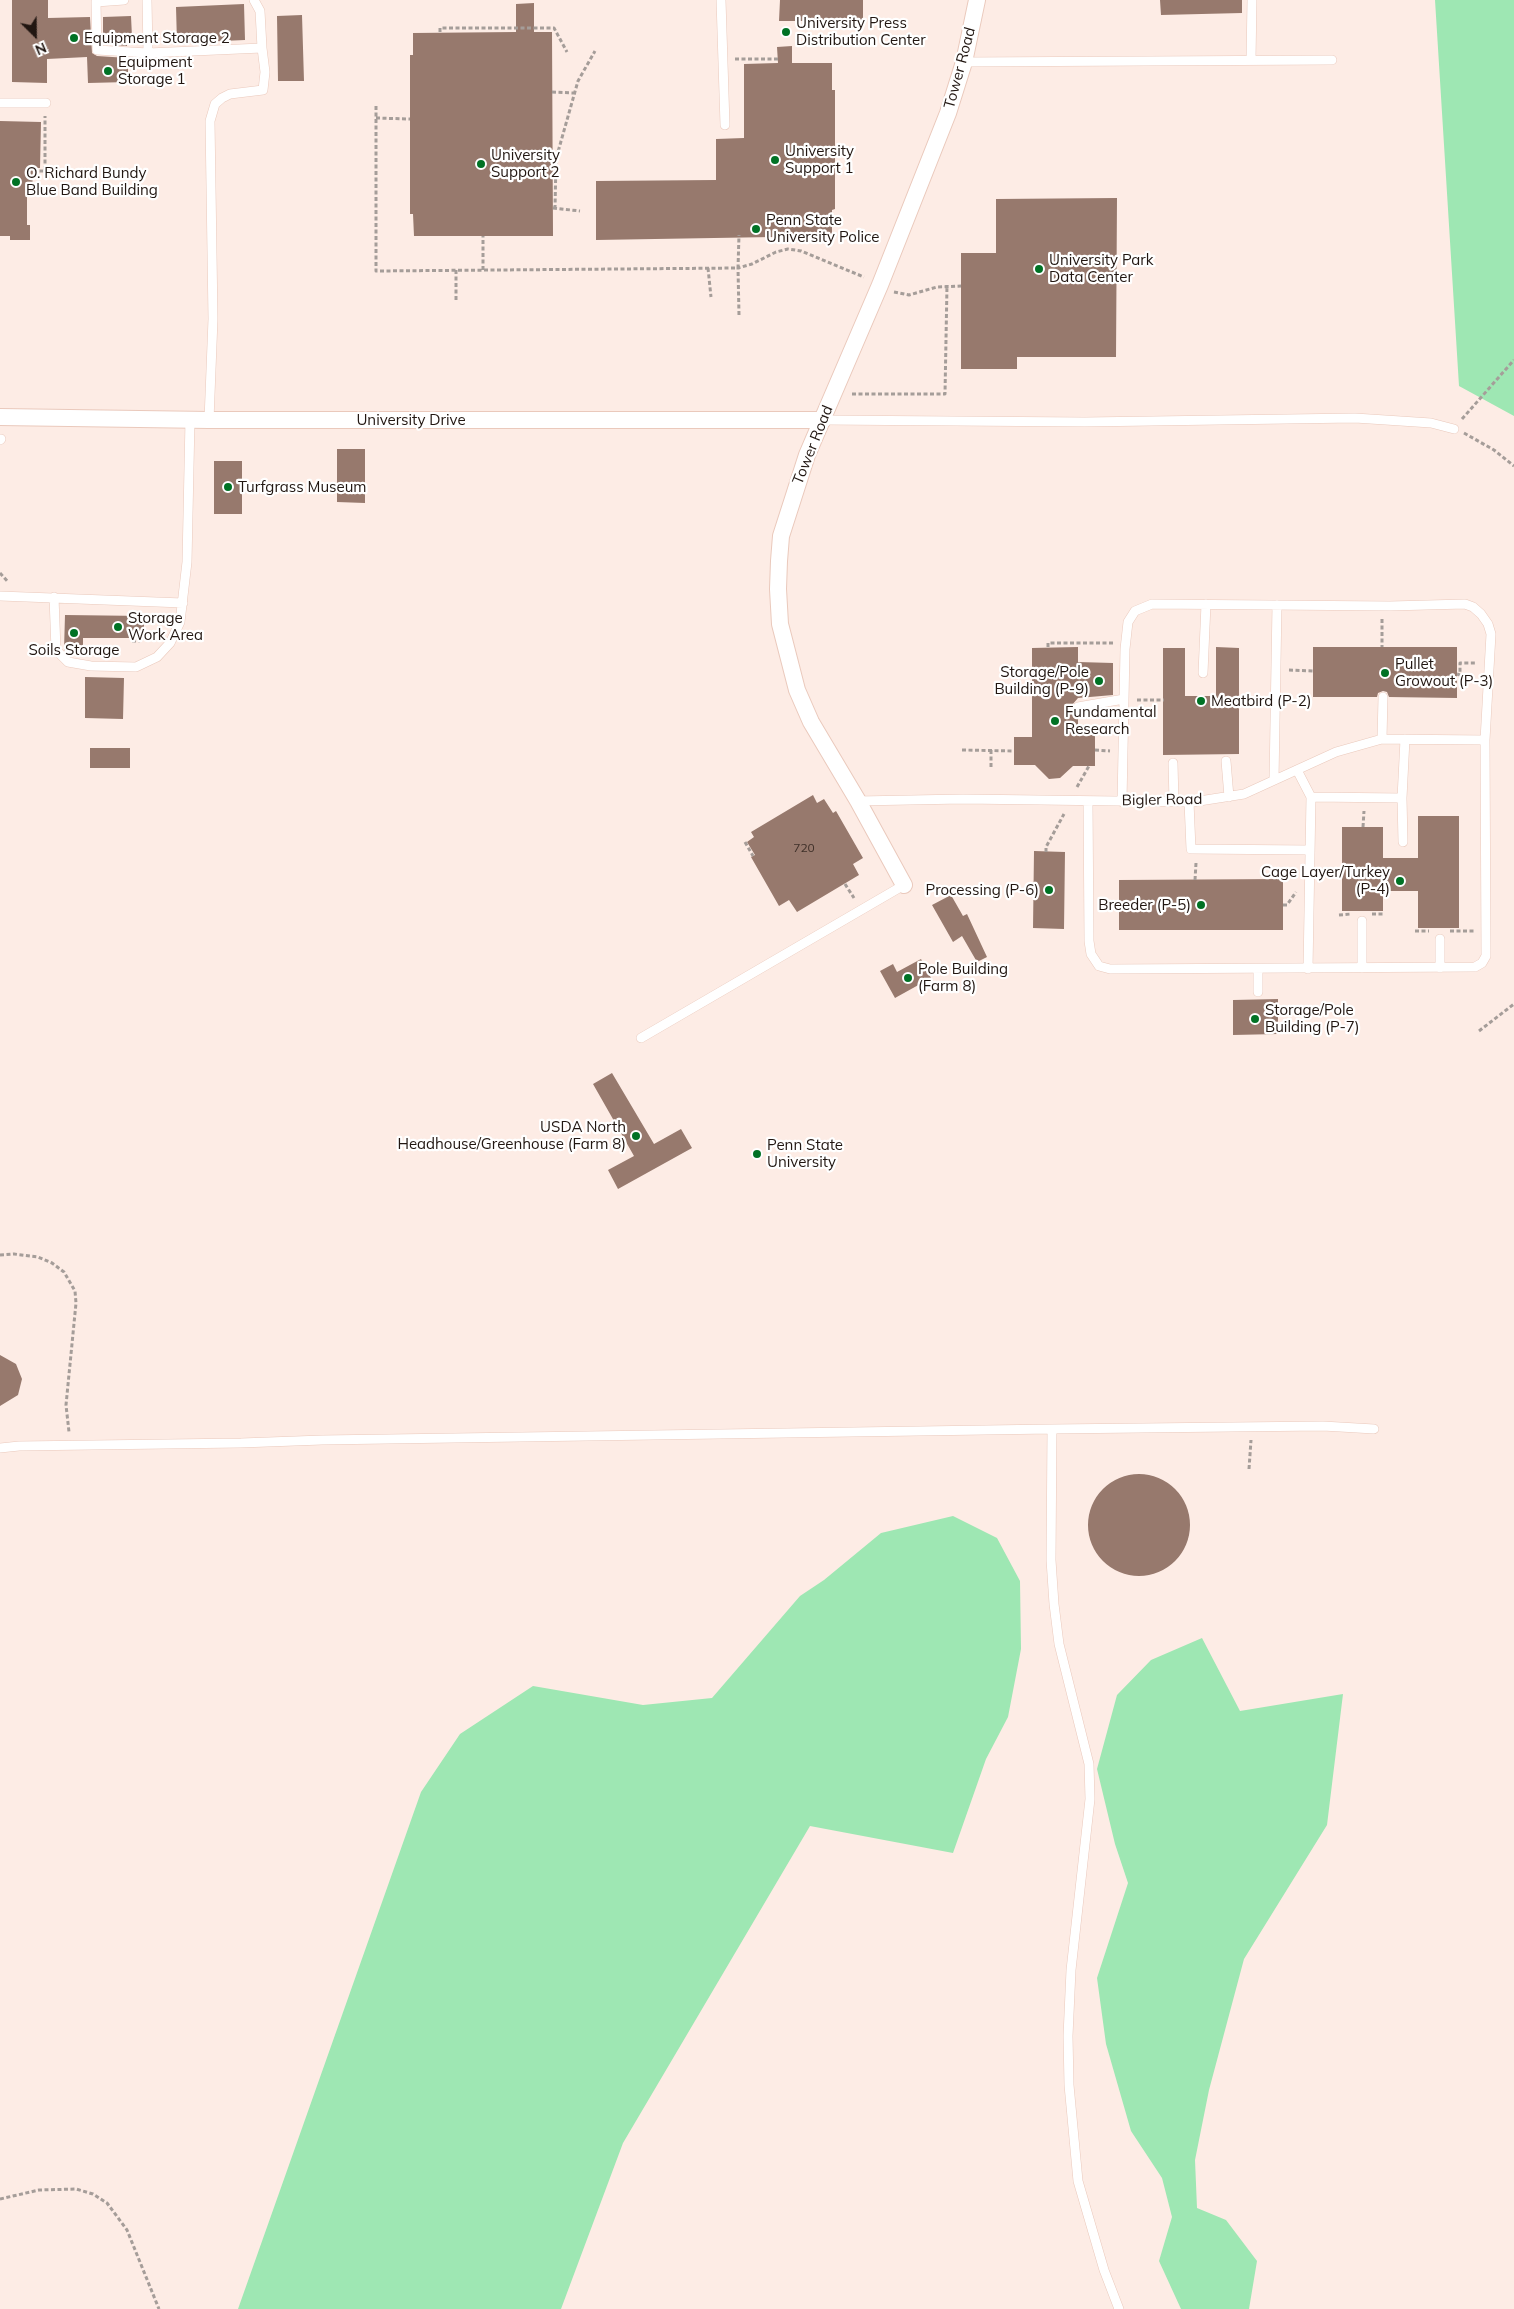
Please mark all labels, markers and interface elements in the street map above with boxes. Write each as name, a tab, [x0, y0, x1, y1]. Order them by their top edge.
north arrow	[10, 10, 60, 60]
place label: University Press Distribution Center	[796, 14, 926, 49]
street label: Tower Road	[940, 25, 980, 111]
marker: University Press Distribution Center	[780, 26, 792, 38]
place label: Equipment Storage 2	[84, 29, 230, 47]
marker: Equipment Storage 2	[68, 32, 80, 44]
text: N	[32, 38, 49, 59]
place label: Equipment Storage 1	[118, 53, 192, 88]
marker: Equipment Storage 1	[102, 65, 114, 77]
place label: University Support 1	[785, 142, 854, 177]
place label: University Support 2	[491, 146, 560, 181]
marker: University Support 1	[769, 154, 781, 166]
marker: University Support 2	[475, 158, 487, 170]
place label: O. Richard Bundy Blue Band Building	[26, 164, 158, 199]
marker: O. Richard Bundy Blue Band Building	[10, 176, 22, 188]
place label: Penn State University Police	[766, 211, 880, 246]
marker: Penn State University Police	[750, 223, 762, 235]
place label: University Park Data Center	[1049, 251, 1154, 286]
marker: University Park Data Center	[1033, 263, 1045, 275]
street label: Tower Road	[789, 403, 837, 487]
street label: University Drive	[356, 411, 466, 429]
place label: Turfgrass Museum	[238, 478, 366, 496]
marker: Turfgrass Museum	[222, 481, 234, 493]
place label: Storage Work Area	[128, 609, 203, 644]
marker: Storage Work Area	[112, 621, 124, 633]
marker: Soils Storage	[68, 627, 80, 639]
place label: Soils Storage	[28, 641, 120, 659]
place label: Pullet Growout (P-3)	[1395, 655, 1493, 690]
place label: Storage/Pole Building (P-9)	[994, 663, 1089, 698]
marker: Pullet Growout (P-3)	[1379, 667, 1391, 679]
marker: Storage/Pole Building (P-9)	[1093, 675, 1105, 687]
place label: Meatbird (P-2)	[1211, 692, 1311, 710]
marker: Meatbird (P-2)	[1195, 695, 1207, 707]
place label: Fundamental Research	[1065, 703, 1157, 738]
marker: Fundamental Research	[1049, 715, 1061, 727]
street label: Bigler Road	[1122, 790, 1202, 810]
house number: 720	[793, 841, 815, 855]
place label: Cage Layer/Turkey (P-4)	[1261, 863, 1390, 898]
marker: Cage Layer/Turkey (P-4)	[1394, 875, 1406, 887]
place label: Processing (P-6)	[926, 881, 1039, 899]
marker: Processing (P-6)	[1043, 884, 1055, 896]
place label: Breeder (P-5)	[1098, 896, 1191, 914]
marker: Breeder (P-5)	[1195, 899, 1207, 911]
place label: Pole Building (Farm 8)	[918, 960, 1008, 995]
marker: Pole Building (Farm 8)	[902, 972, 914, 984]
place label: Storage/Pole Building (P-7)	[1265, 1001, 1360, 1036]
marker: Storage/Pole Building (P-7)	[1249, 1013, 1261, 1025]
place label: USDA North Headhouse/Greenhouse (Farm 8)	[397, 1118, 626, 1153]
marker: USDA North Headhouse/Greenhouse (Farm 8)	[630, 1130, 642, 1142]
place label: Penn State University	[767, 1136, 843, 1171]
marker: Penn State University	[751, 1148, 763, 1160]

